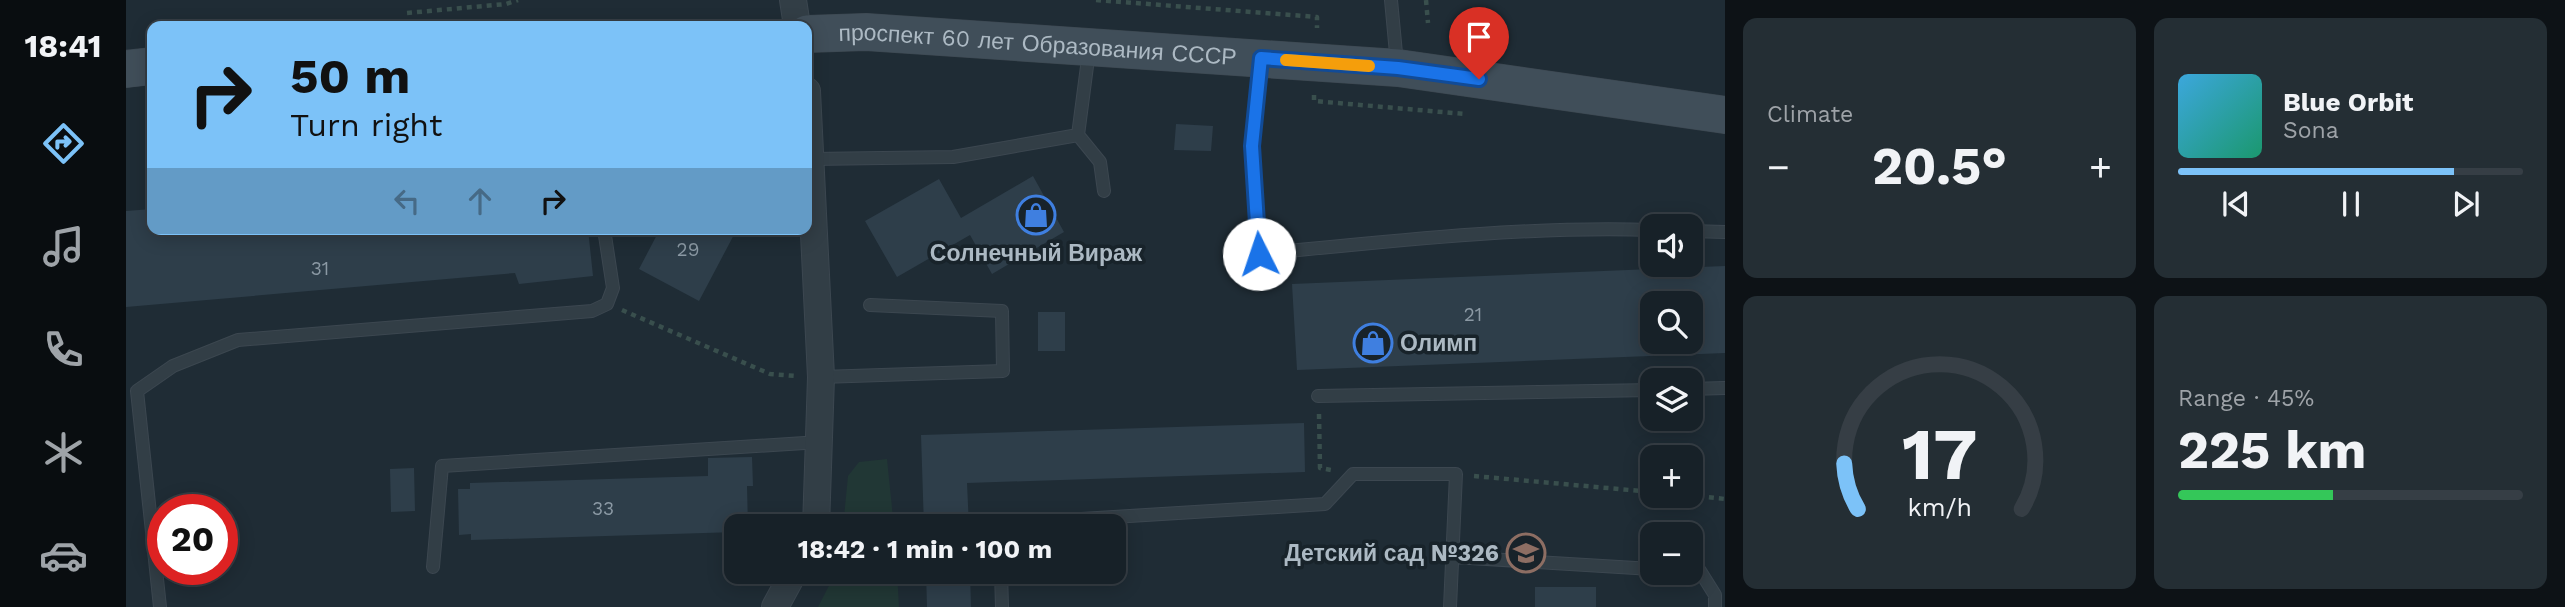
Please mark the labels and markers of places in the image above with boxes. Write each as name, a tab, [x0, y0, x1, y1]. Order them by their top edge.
pin	[1449, 7, 1509, 79]
shop icon: Солнечный Вираж	[1015, 194, 1057, 236]
place label: Солнечный Вираж	[930, 240, 1143, 267]
shop icon: Олимп	[1352, 322, 1394, 364]
place label: Олимп	[1400, 330, 1477, 357]
school or university icon: Детский сад №326	[1505, 532, 1547, 574]
place label: Детский сад №326	[1284, 540, 1499, 567]

